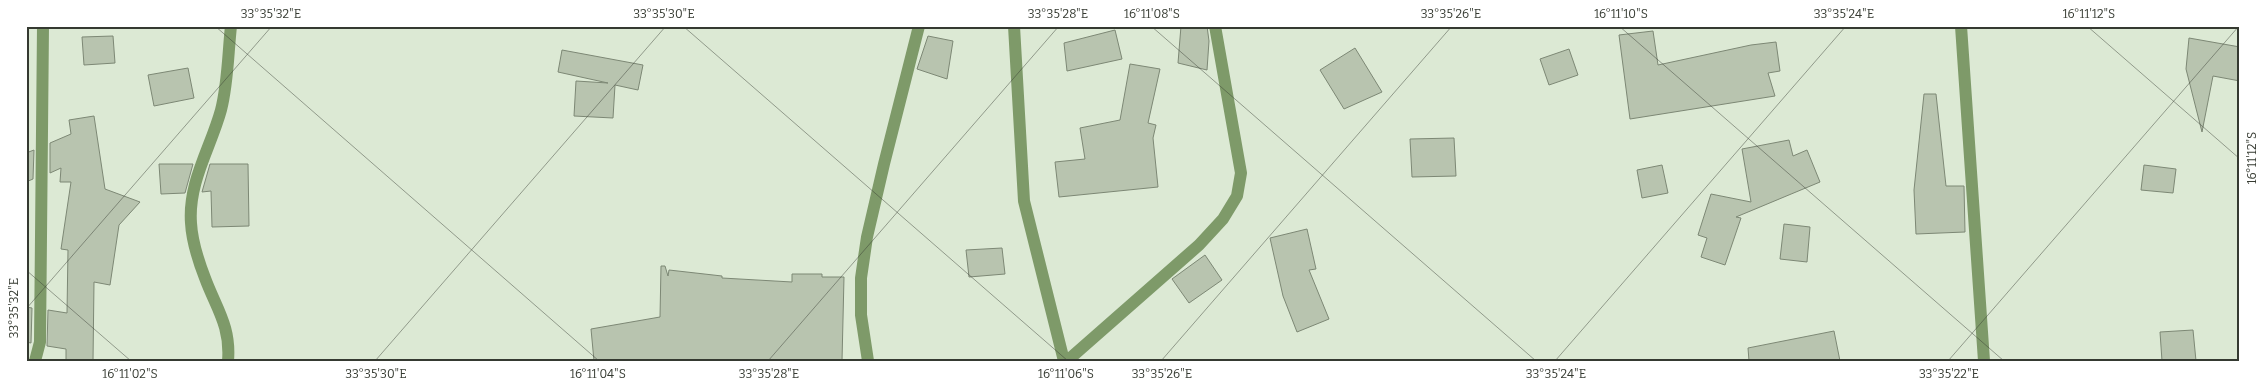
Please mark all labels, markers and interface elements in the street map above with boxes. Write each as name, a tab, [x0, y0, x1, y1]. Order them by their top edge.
text: 33°35'32"E	[241, 7, 301, 21]
text: 33°35'30"E	[633, 7, 695, 21]
text: 33°35'28"E	[1028, 7, 1088, 21]
text: 16°11'08"S	[1124, 7, 1180, 21]
text: 33°35'26"E	[1421, 7, 1481, 21]
text: 16°11'10"S	[1594, 7, 1648, 21]
text: 33°35'24"E	[1814, 7, 1874, 21]
text: 16°11'12"S	[2063, 7, 2115, 21]
text: 16°11'12"S	[2245, 132, 2259, 184]
text: 33°35'32"E	[7, 278, 21, 338]
text: 16°11'02"S	[102, 367, 158, 381]
text: 33°35'30"E	[345, 367, 407, 381]
text: 16°11'04"S	[570, 367, 626, 381]
text: 33°35'28"E	[739, 367, 799, 381]
text: 16°11'06"S	[1038, 367, 1094, 381]
text: 33°35'26"E	[1132, 367, 1192, 381]
text: 33°35'24"E	[1526, 367, 1586, 381]
text: 33°35'22"E	[1919, 367, 1979, 381]

